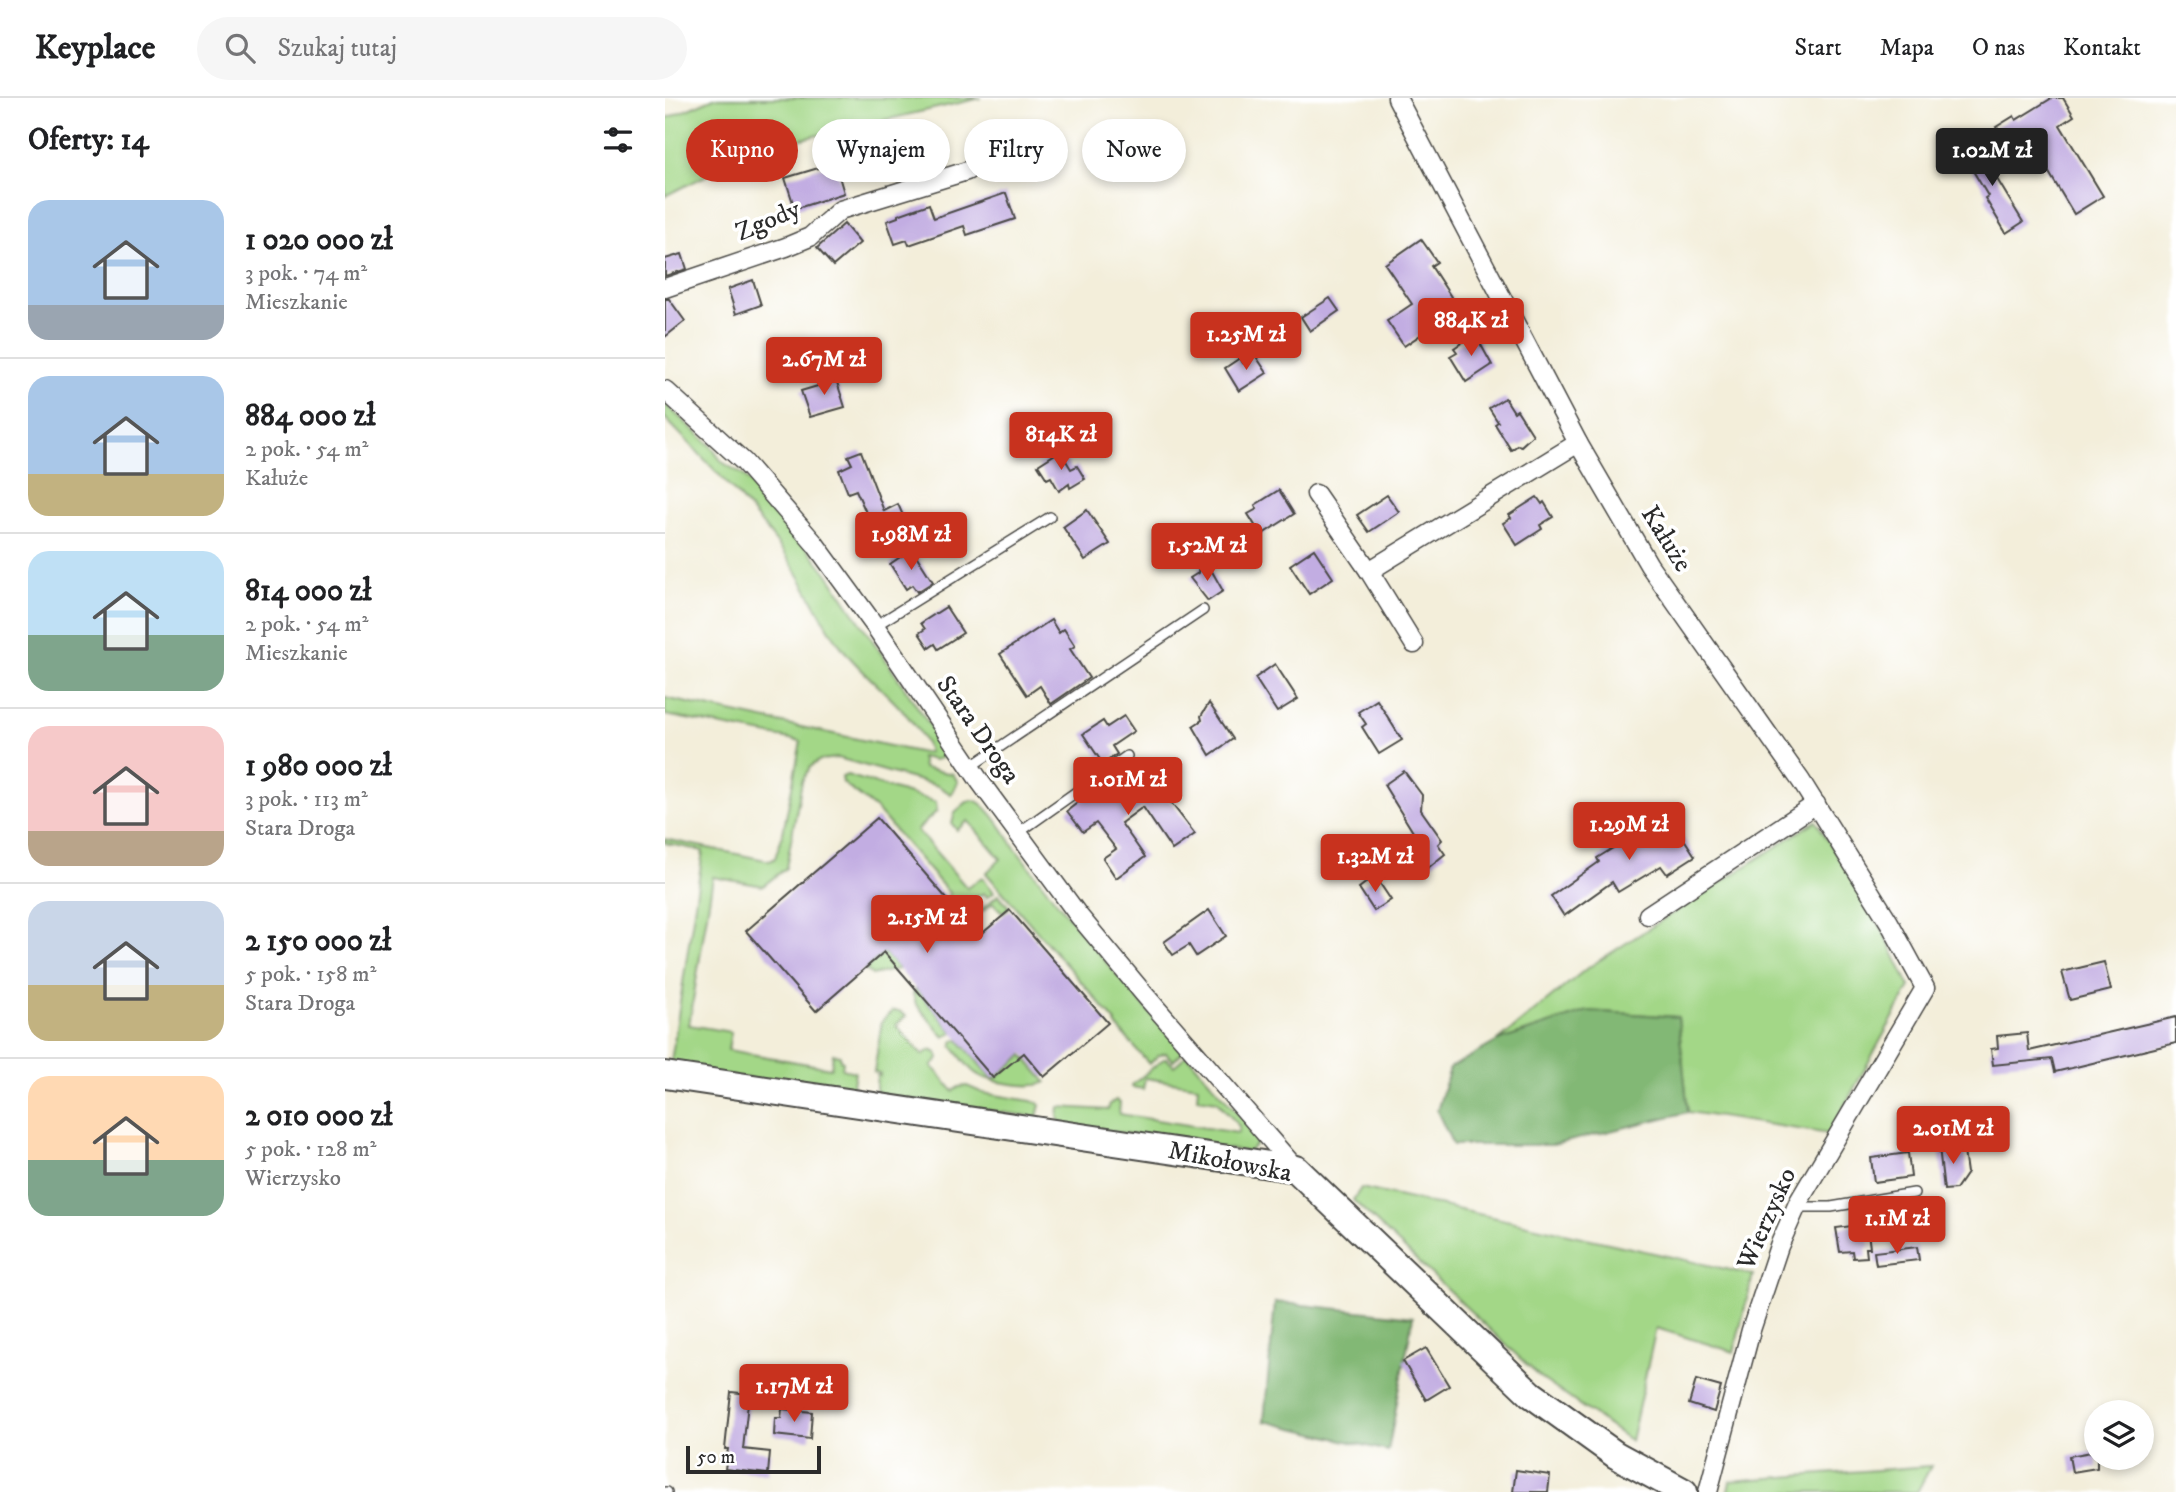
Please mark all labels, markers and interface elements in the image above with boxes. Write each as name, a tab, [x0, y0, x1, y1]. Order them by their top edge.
search box	[197, 17, 687, 80]
text: Keyplace	[35, 28, 155, 69]
icon: search	[221, 29, 259, 67]
text: Szukaj tutaj	[277, 32, 397, 65]
text: Start	[1795, 33, 1842, 63]
text: Mapa	[1880, 33, 1934, 63]
text: O nas	[1972, 33, 2025, 63]
text: Kontakt	[2063, 33, 2141, 63]
chip: Kupno	[686, 119, 798, 182]
chip: Wynajem	[812, 119, 950, 182]
chip: Filtry	[964, 119, 1068, 182]
chip: Nowe	[1082, 119, 1186, 182]
icon: filters	[599, 121, 637, 159]
text: Oferty: 14	[28, 122, 149, 159]
pin: 1.02M zł	[1920, 129, 2064, 188]
text: 1.02M zł	[1952, 136, 2032, 165]
street label: Zgody	[731, 192, 806, 249]
text: 1 020 000 zł	[245, 222, 393, 259]
icon: home	[84, 228, 168, 312]
text: 3 pok. · 74 m²	[245, 259, 367, 288]
text: Mieszkanie	[245, 288, 348, 317]
pin: 884K zł	[1406, 299, 1536, 358]
text: 884K zł	[1434, 306, 1508, 335]
pin: 1.25M zł	[1174, 313, 1318, 372]
text: 1.25M zł	[1206, 320, 1286, 349]
pin: 2.67M zł	[752, 338, 896, 397]
text: 2.67M zł	[782, 345, 866, 374]
text: 884 000 zł	[245, 398, 376, 435]
icon: home	[84, 404, 168, 488]
pin: 814K zł	[996, 412, 1126, 472]
text: 814K zł	[1025, 420, 1097, 449]
text: 2 pok. · 54 m²	[245, 435, 369, 464]
text: Kałuże	[245, 464, 308, 493]
street label: Kałuże	[1633, 500, 1699, 578]
pin: 1.98M zł	[839, 512, 983, 572]
text: 1.98M zł	[871, 520, 951, 549]
pin: 1.52M zł	[1135, 524, 1279, 583]
text: 1.52M zł	[1167, 531, 1247, 560]
text: 814 000 zł	[245, 573, 372, 610]
icon: home	[84, 579, 168, 663]
text: 2 pok. · 54 m²	[245, 610, 369, 639]
text: Mieszkanie	[245, 639, 348, 668]
street label: Stara Droga	[929, 669, 1027, 791]
text: 1 980 000 zł	[245, 748, 392, 785]
icon: home	[84, 754, 168, 838]
pin: 1.01M zł	[1056, 758, 1200, 817]
text: 1.01M zł	[1089, 765, 1167, 794]
text: 3 pok. · 113 m²	[245, 785, 368, 814]
pin: 1.29M zł	[1557, 802, 1701, 862]
text: 1.29M zł	[1589, 810, 1669, 839]
text: Stara Droga	[245, 814, 355, 843]
pin: 1.32M zł	[1303, 834, 1447, 894]
text: 1.32M zł	[1337, 842, 1413, 871]
pin: 2.15M zł	[855, 896, 999, 955]
text: 2.15M zł	[887, 903, 967, 932]
text: 2 150 000 zł	[245, 923, 391, 960]
icon: home	[84, 929, 168, 1013]
text: 5 pok. · 158 m²	[245, 960, 376, 989]
text: Stara Droga	[245, 989, 355, 1018]
text: 2 010 000 zł	[245, 1098, 393, 1135]
icon: home	[84, 1104, 168, 1188]
pin: 2.01M zł	[1881, 1107, 2025, 1166]
text: 2.01M zł	[1913, 1114, 1993, 1143]
street label: Mikołowska	[1165, 1134, 1295, 1190]
text: 5 pok. · 128 m²	[245, 1135, 376, 1164]
street label: Wierzysko	[1729, 1163, 1804, 1276]
text: Wierzysko	[245, 1164, 341, 1193]
pin: 1.1M zł	[1832, 1196, 1962, 1256]
text: 1.1M zł	[1864, 1204, 1930, 1233]
pin: 1.17M zł	[722, 1364, 866, 1424]
text: 1.17M zł	[755, 1372, 833, 1401]
map controls	[2084, 1400, 2154, 1470]
button: layers	[2084, 1400, 2154, 1470]
scale bar	[686, 1443, 821, 1475]
text: 50 m	[697, 1446, 735, 1469]

